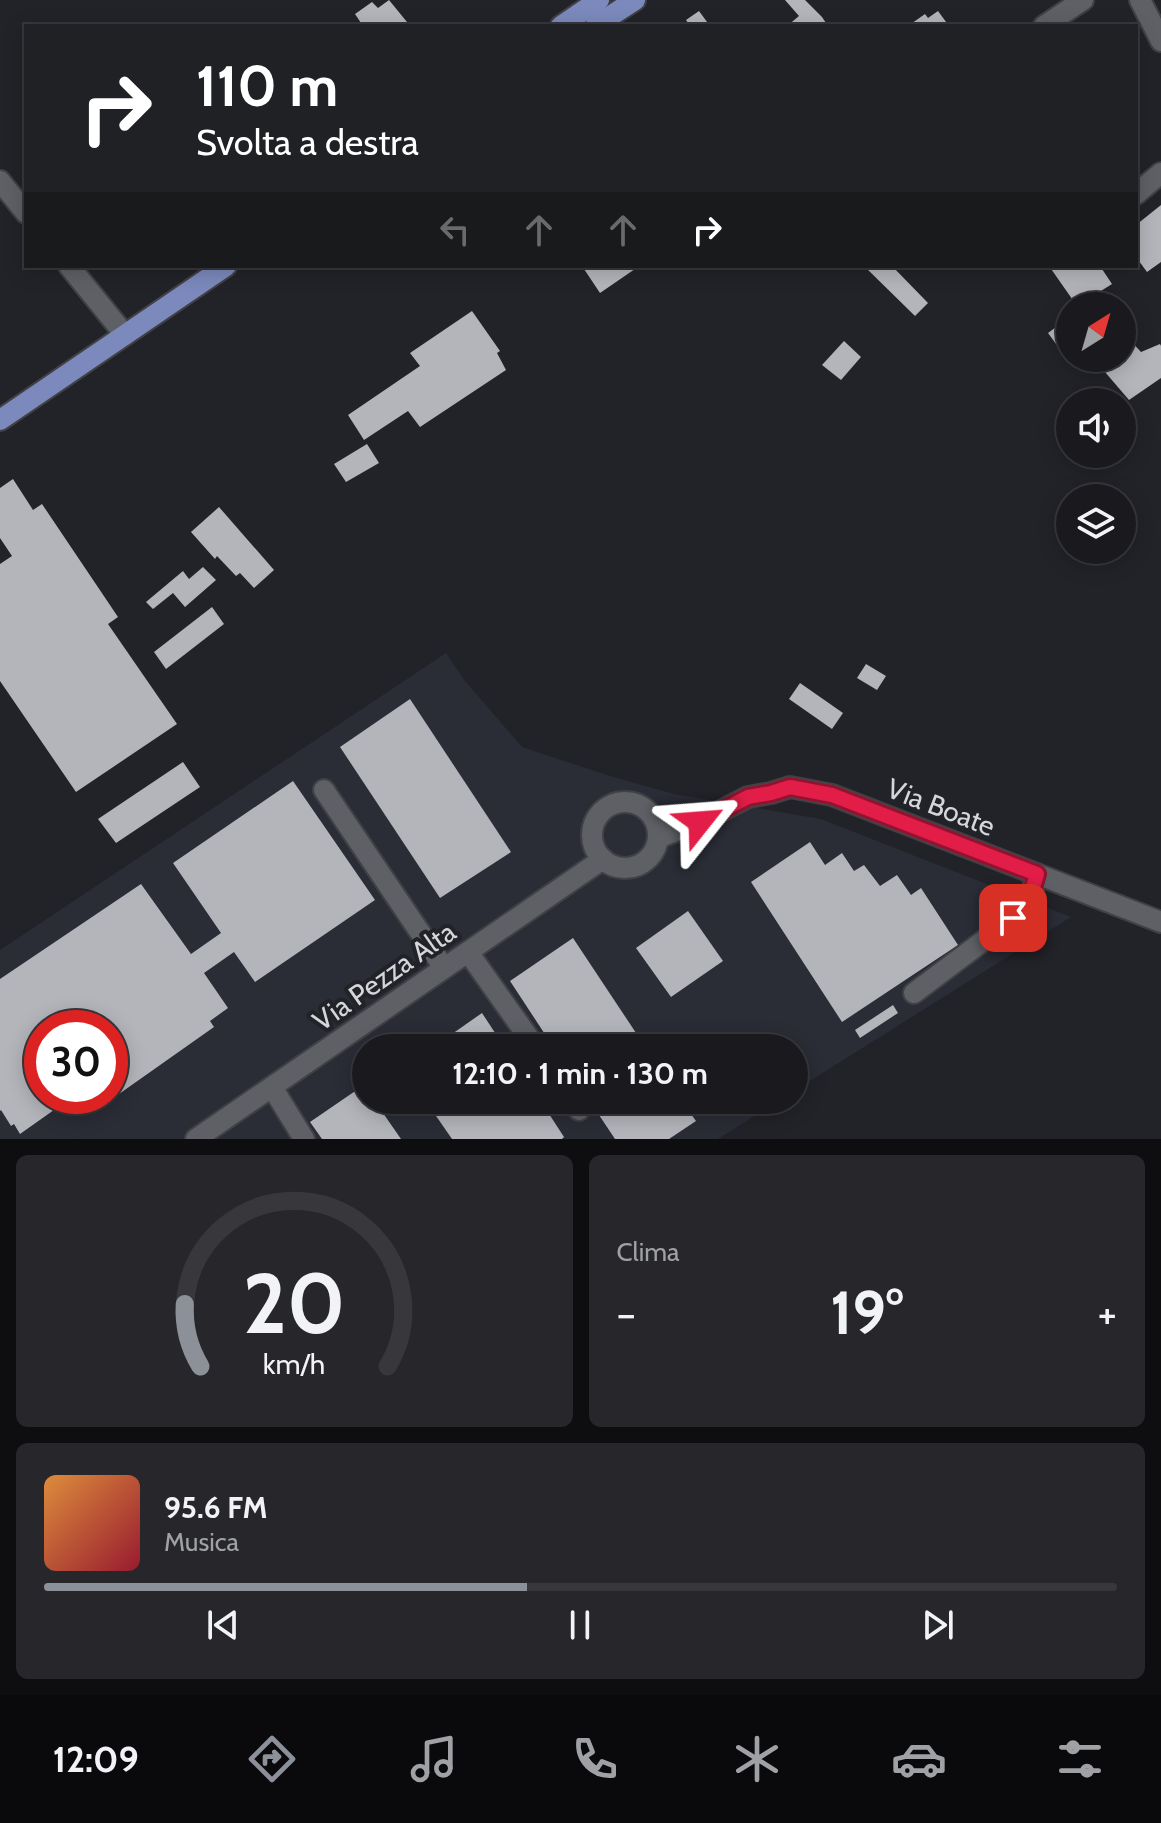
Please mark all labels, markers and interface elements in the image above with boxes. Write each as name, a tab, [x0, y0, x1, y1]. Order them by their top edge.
text: 110 m	[196, 52, 338, 120]
icon: right	[64, 56, 168, 160]
text: Svolta a destra	[196, 120, 419, 164]
icon: left	[433, 208, 477, 252]
icon: ahead	[517, 208, 561, 252]
icon: ahead	[601, 208, 645, 252]
icon: right	[685, 208, 729, 252]
north arrow	[1056, 292, 1136, 372]
map controls	[1056, 292, 1136, 564]
button: sound	[1056, 388, 1136, 468]
button: layers	[1056, 484, 1136, 564]
street label: Via Boate	[882, 771, 1000, 843]
position arrow	[658, 780, 742, 864]
pin	[979, 884, 1047, 952]
icon: arrive	[991, 896, 1035, 940]
street label: Via Pezza Alta	[306, 914, 462, 1038]
speed limit sign: 30	[24, 1010, 128, 1114]
text: 12:10 · 1 min · 130 m	[452, 1055, 708, 1092]
text: Clima	[617, 1236, 679, 1268]
text: 20	[243, 1253, 346, 1354]
text: 19°	[830, 1276, 903, 1349]
text: −	[617, 1287, 636, 1340]
text: +	[1098, 1287, 1117, 1340]
text: km/h	[263, 1346, 326, 1381]
text: 95.6 FM	[164, 1489, 268, 1526]
text: Musica	[164, 1526, 239, 1558]
icon: previous	[201, 1603, 245, 1647]
icon: pause	[558, 1603, 602, 1647]
icon: next	[916, 1603, 960, 1647]
icon: directions	[244, 1731, 300, 1787]
icon: music	[406, 1731, 462, 1787]
icon: phone	[567, 1731, 623, 1787]
icon: climate	[729, 1731, 785, 1787]
icon: car	[891, 1731, 947, 1787]
icon: filters	[1052, 1731, 1108, 1787]
text: 12:09	[53, 1737, 139, 1781]

